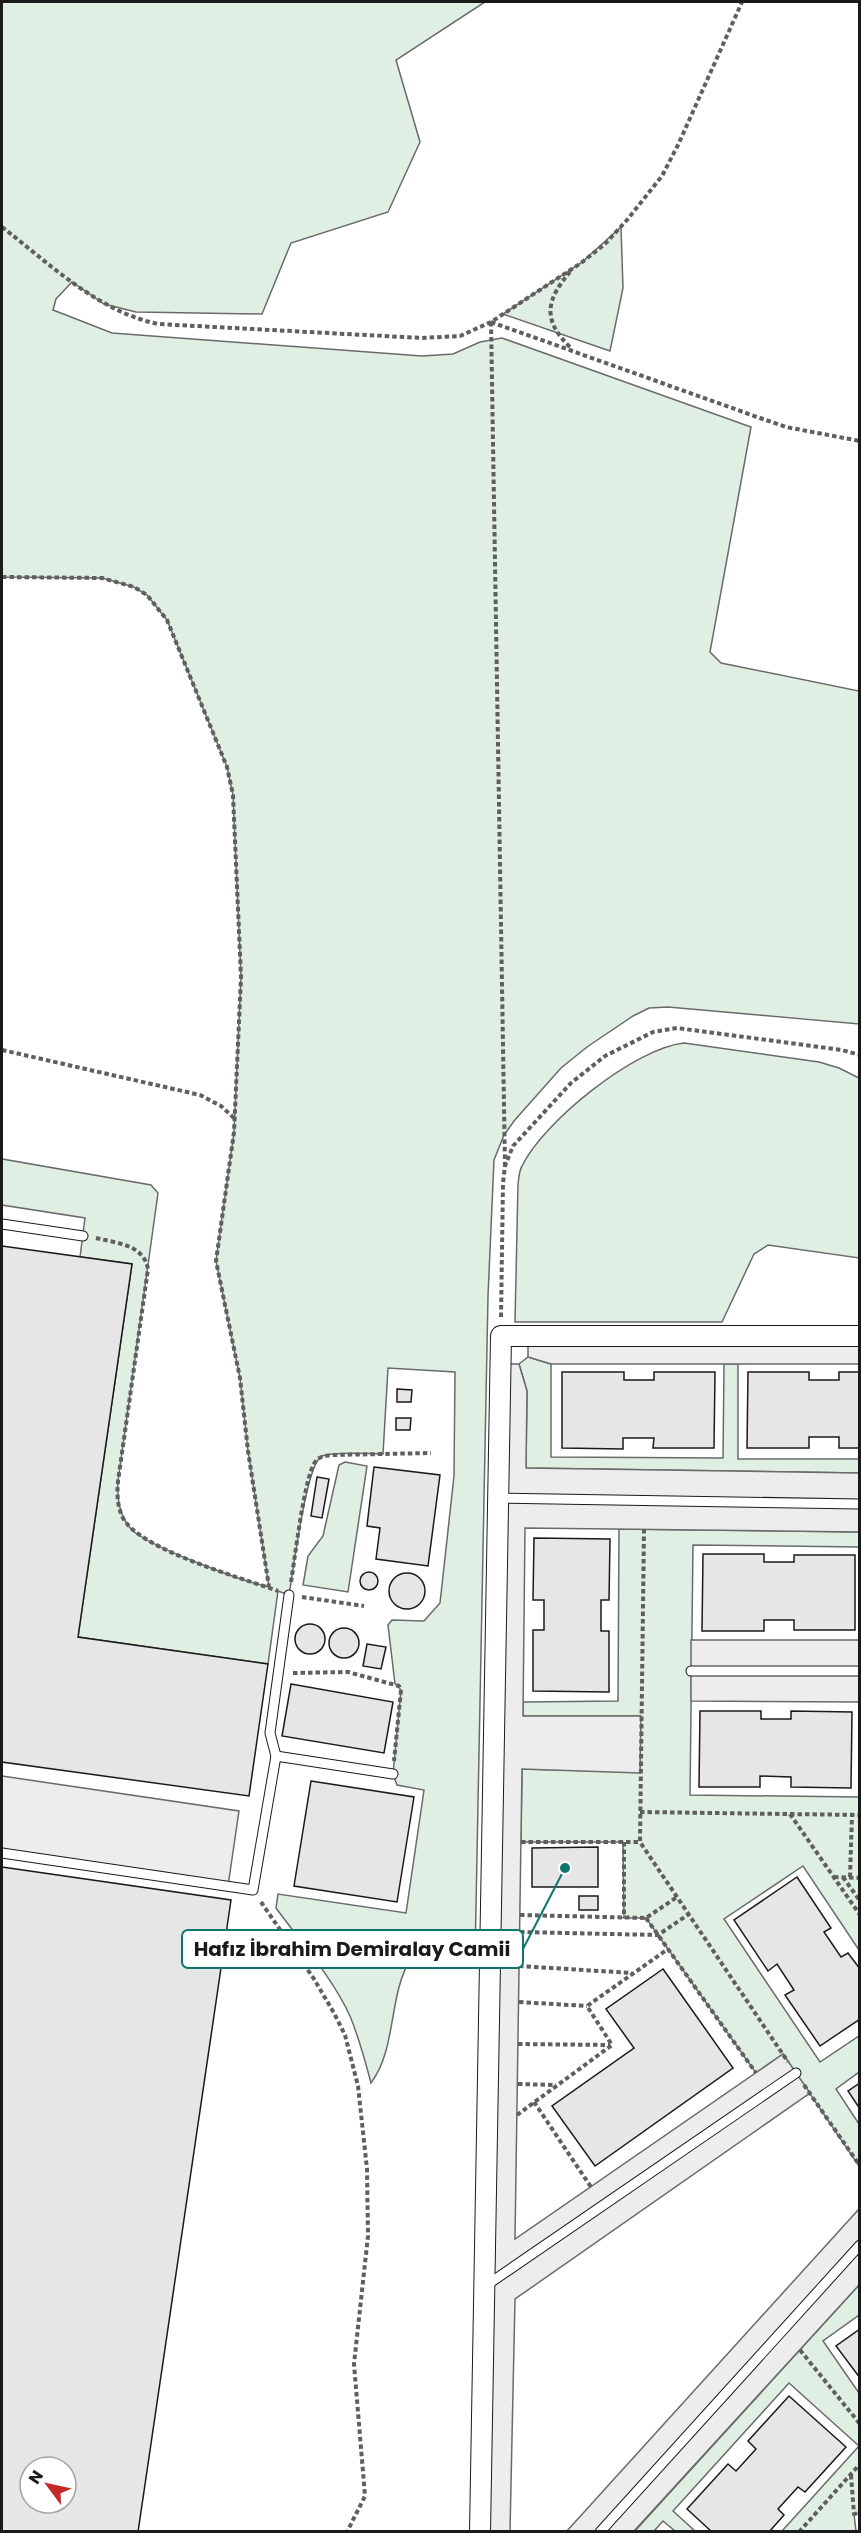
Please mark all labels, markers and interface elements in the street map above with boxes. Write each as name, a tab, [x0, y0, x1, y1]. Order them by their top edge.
callout: Hafız İbrahim Demiralay Camii	[182, 1930, 523, 1968]
text: Hafız İbrahim Demiralay Camii	[194, 1935, 510, 1963]
north arrow	[18, 2455, 78, 2515]
text: N	[23, 2466, 49, 2488]

